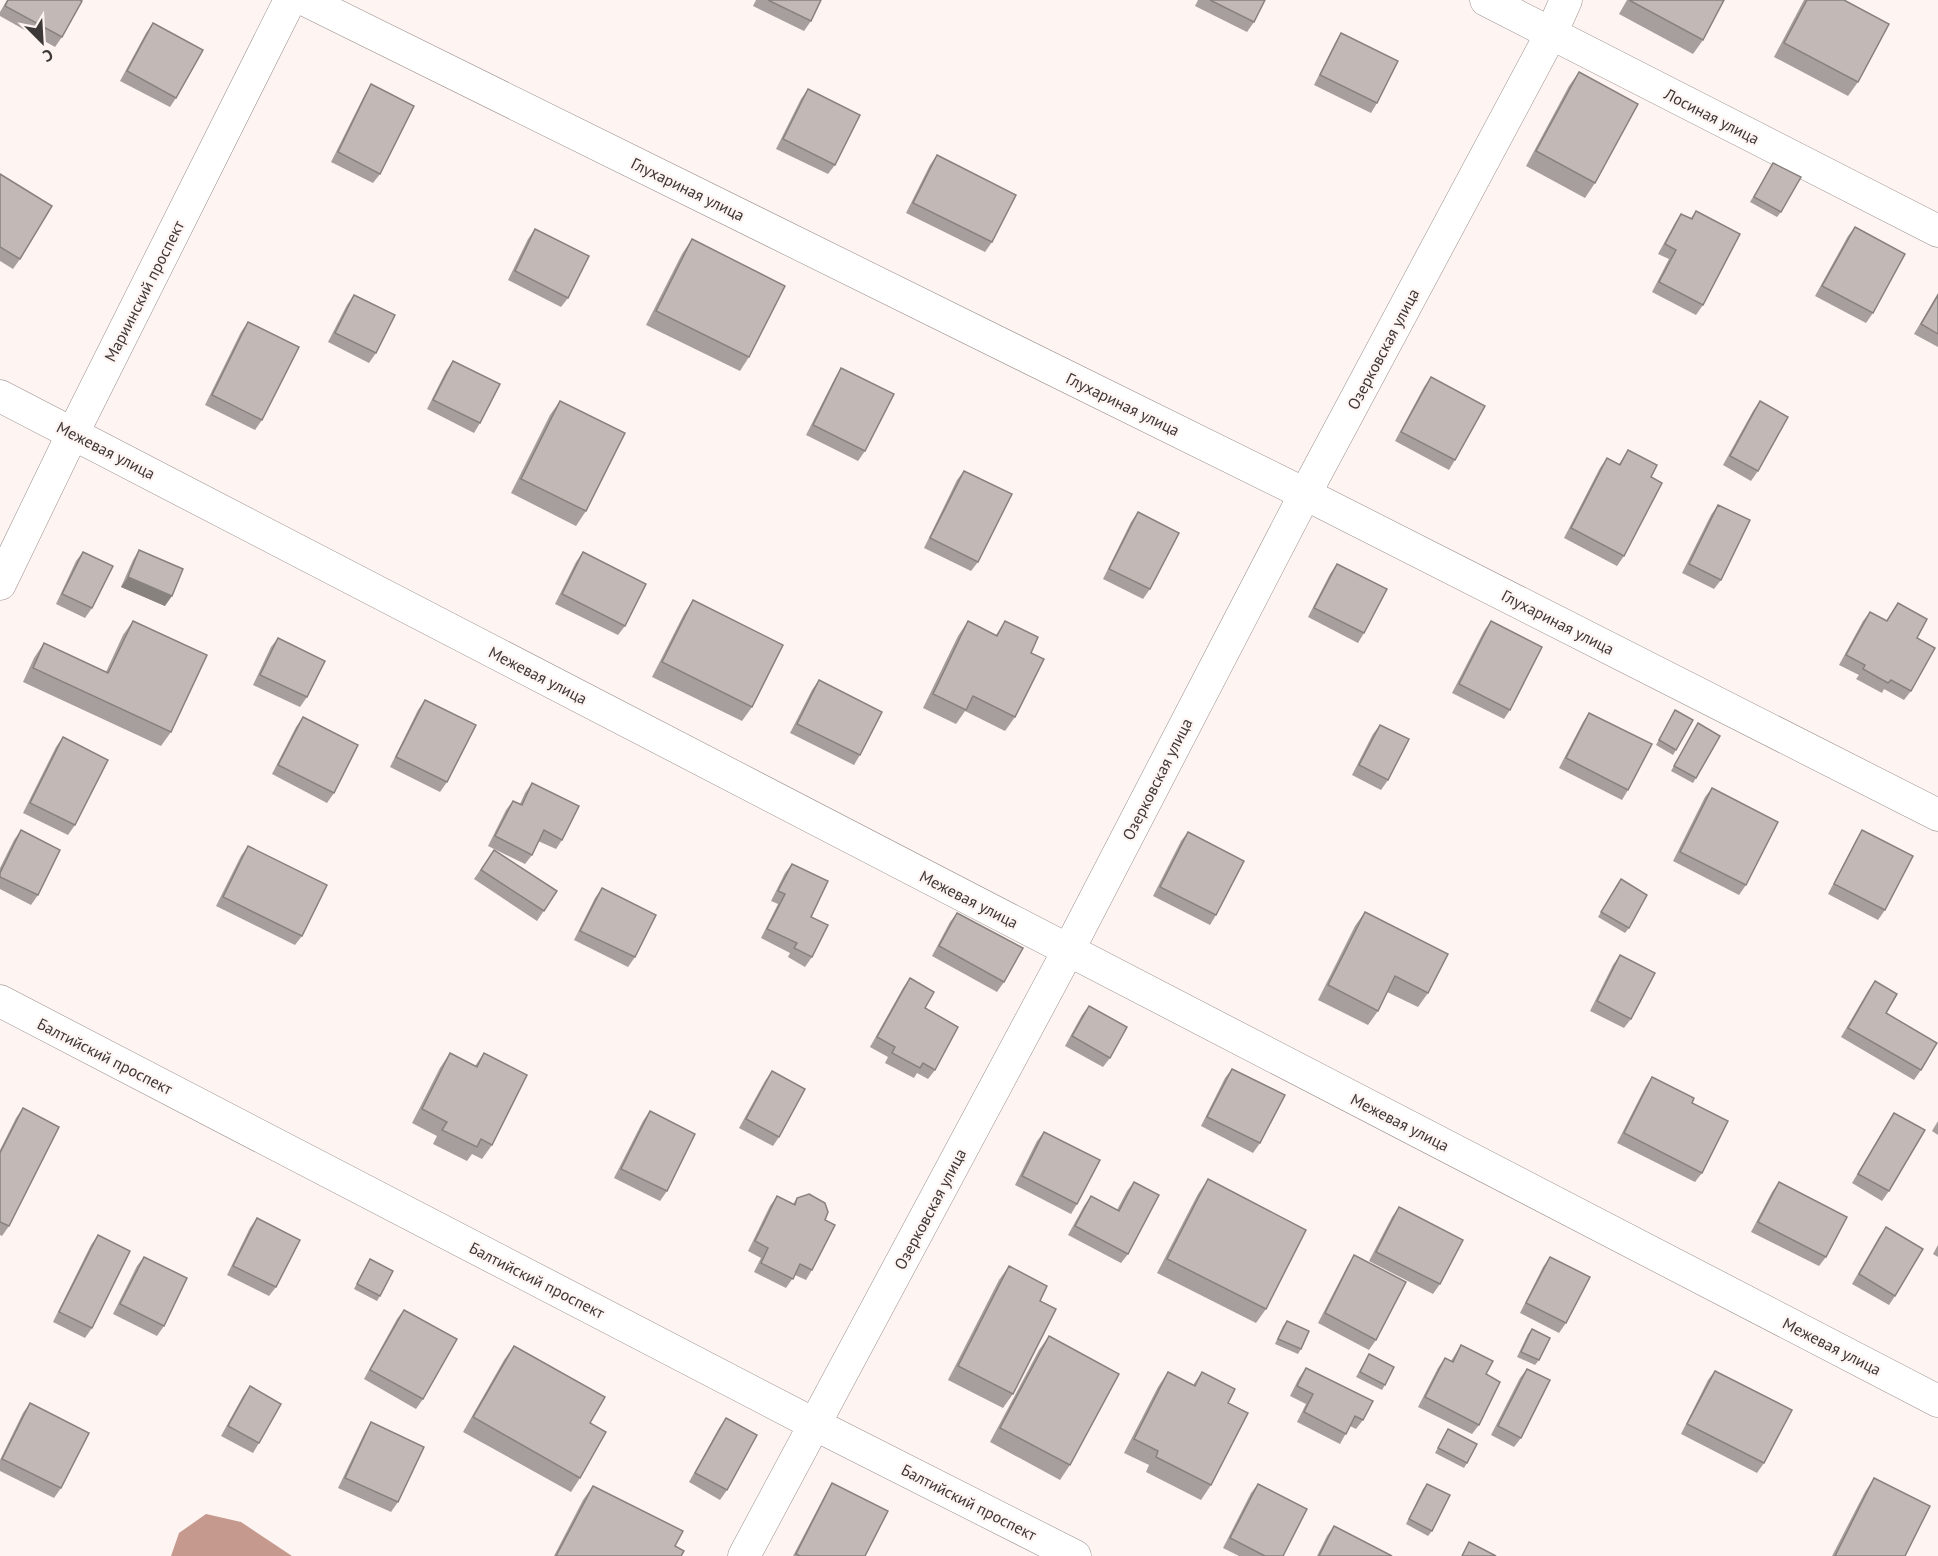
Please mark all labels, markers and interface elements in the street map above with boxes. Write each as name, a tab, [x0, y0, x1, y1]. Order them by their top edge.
north arrow	[12, 12, 72, 72]
text: С	[40, 45, 56, 67]
street label: Лосиная улица	[1660, 83, 1763, 148]
street label: Глухариная улица	[628, 153, 748, 225]
street label: Мариинский проспект	[100, 217, 189, 365]
street label: Озерковская улица	[1343, 285, 1423, 413]
street label: Глухариная улица	[1063, 368, 1183, 440]
street label: Межевая улица	[53, 417, 159, 483]
street label: Глухариная улица	[1498, 585, 1618, 659]
street label: Межевая улица	[485, 642, 591, 708]
street label: Озерковская улица	[1118, 715, 1196, 843]
street label: Межевая улица	[916, 866, 1022, 932]
street label: Балтийский проспект	[34, 1013, 176, 1099]
street label: Межевая улица	[1347, 1089, 1453, 1155]
street label: Озерковская улица	[890, 1145, 970, 1273]
street label: Балтийский проспект	[466, 1237, 608, 1323]
street label: Межевая улица	[1779, 1313, 1885, 1379]
street label: Балтийский проспект	[898, 1459, 1040, 1545]

